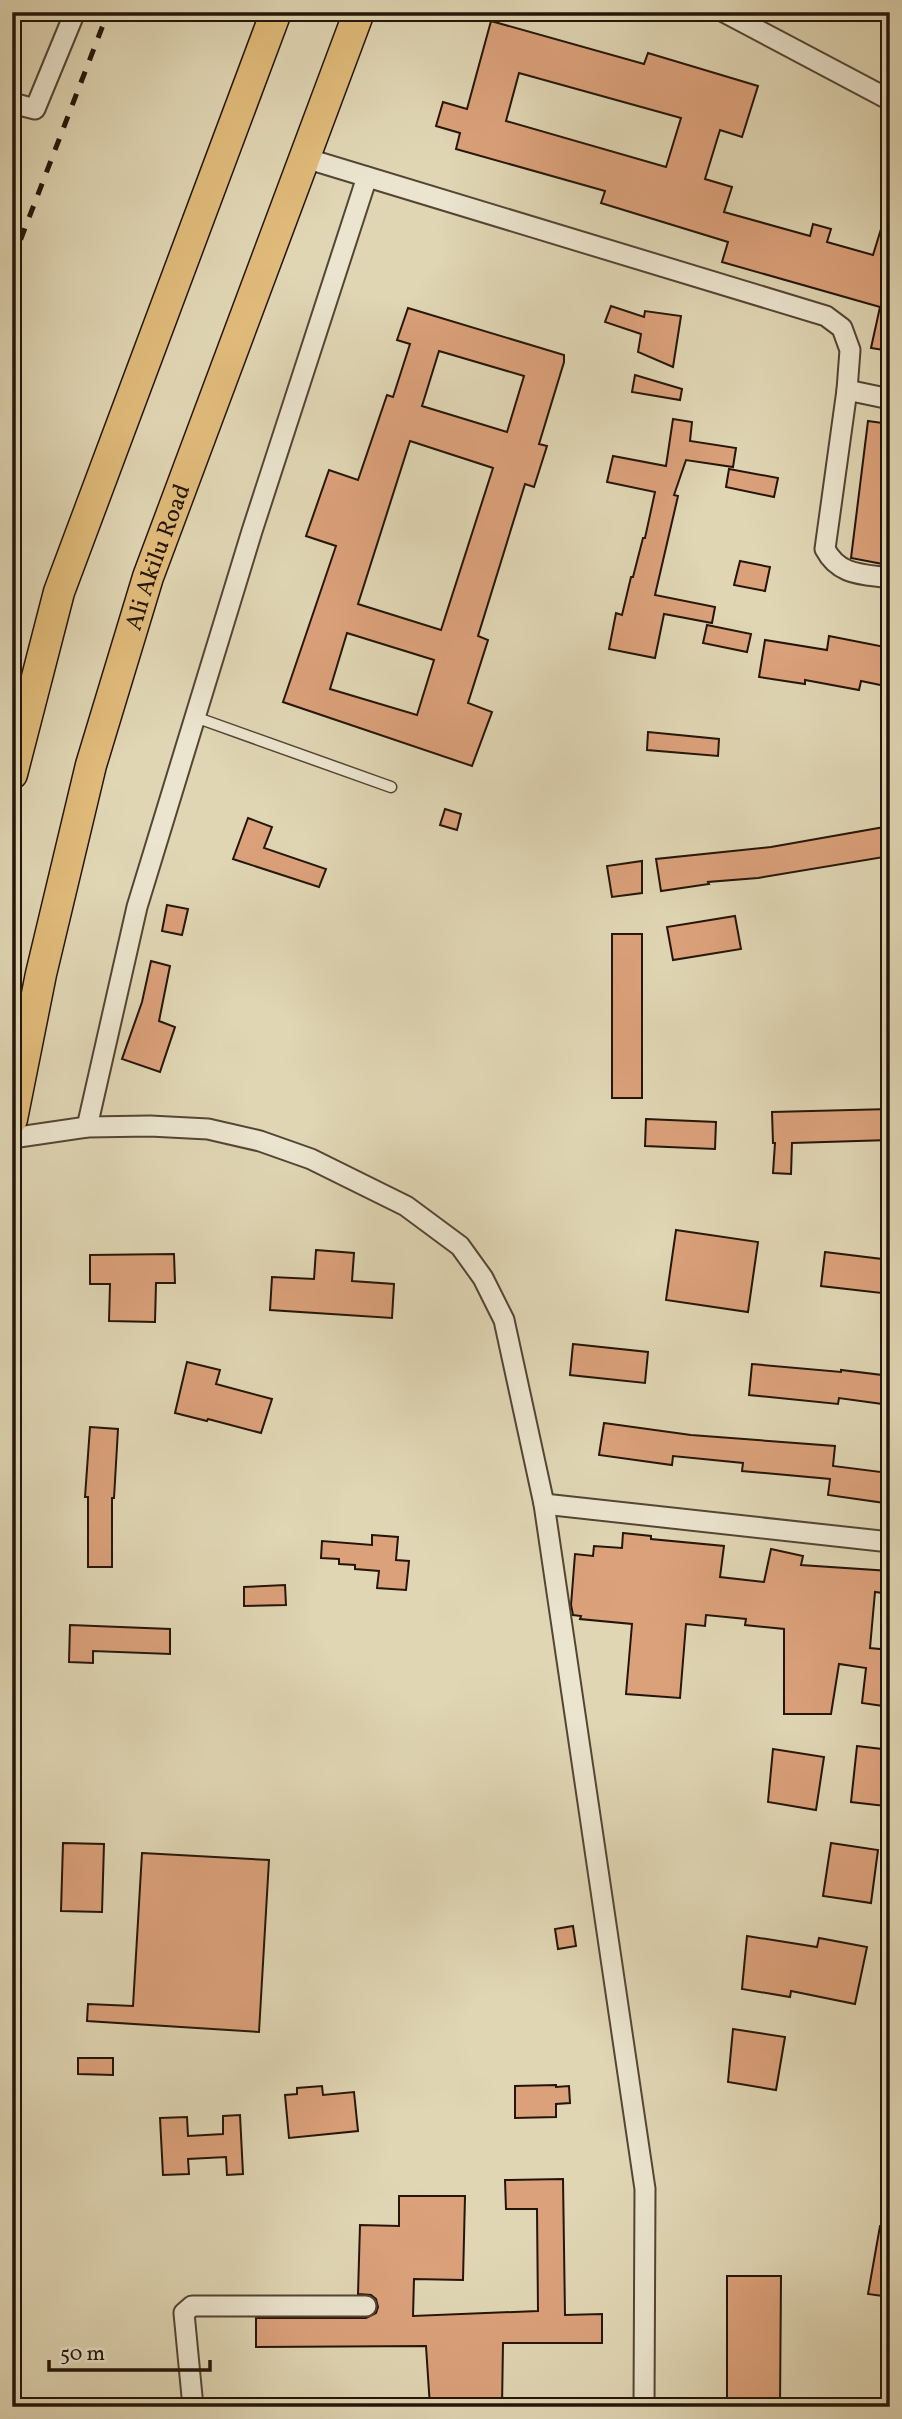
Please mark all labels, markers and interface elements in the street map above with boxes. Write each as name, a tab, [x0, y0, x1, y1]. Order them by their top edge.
street label: Ali Akilu Road	[118, 480, 200, 635]
scale bar	[49, 2328, 210, 2372]
text: 50 m	[60, 2340, 105, 2369]

